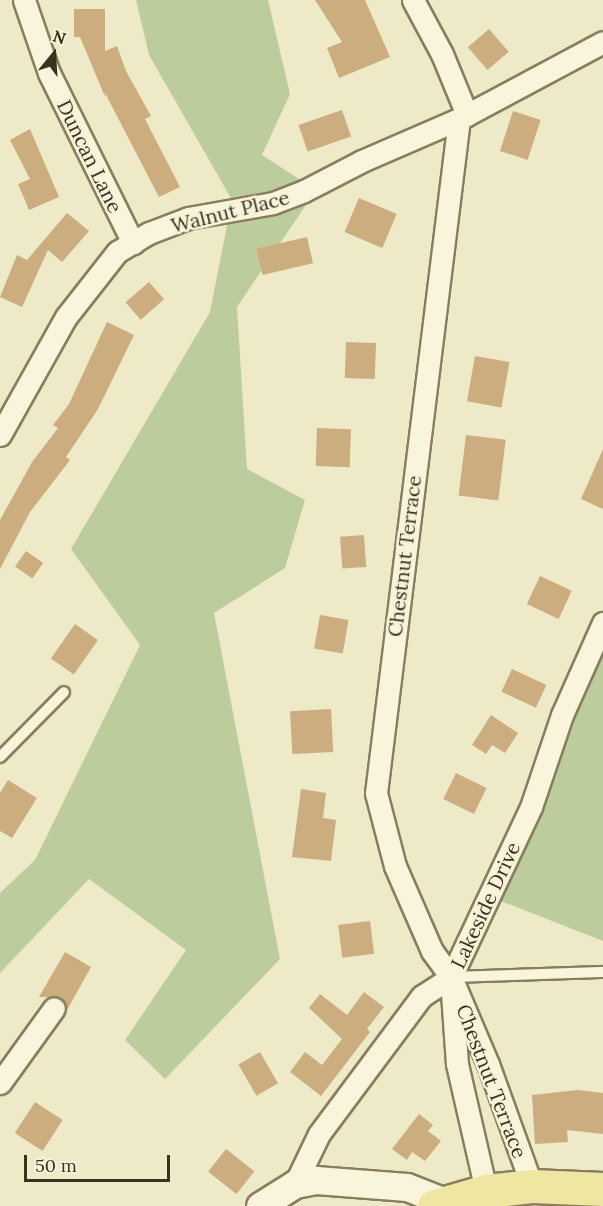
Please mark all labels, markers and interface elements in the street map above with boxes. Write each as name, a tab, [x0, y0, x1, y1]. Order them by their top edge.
north arrow	[24, 24, 84, 84]
text: N	[51, 25, 69, 48]
street label: Duncan Lane	[52, 96, 128, 216]
street label: Walnut Place	[168, 185, 292, 237]
street label: Chestnut Terrace	[382, 474, 426, 638]
street label: Lakeside Drive	[445, 838, 525, 972]
street label: Chestnut Terrace	[452, 1001, 532, 1161]
scale bar	[27, 1143, 172, 1181]
text: 50 m	[35, 1154, 77, 1177]

